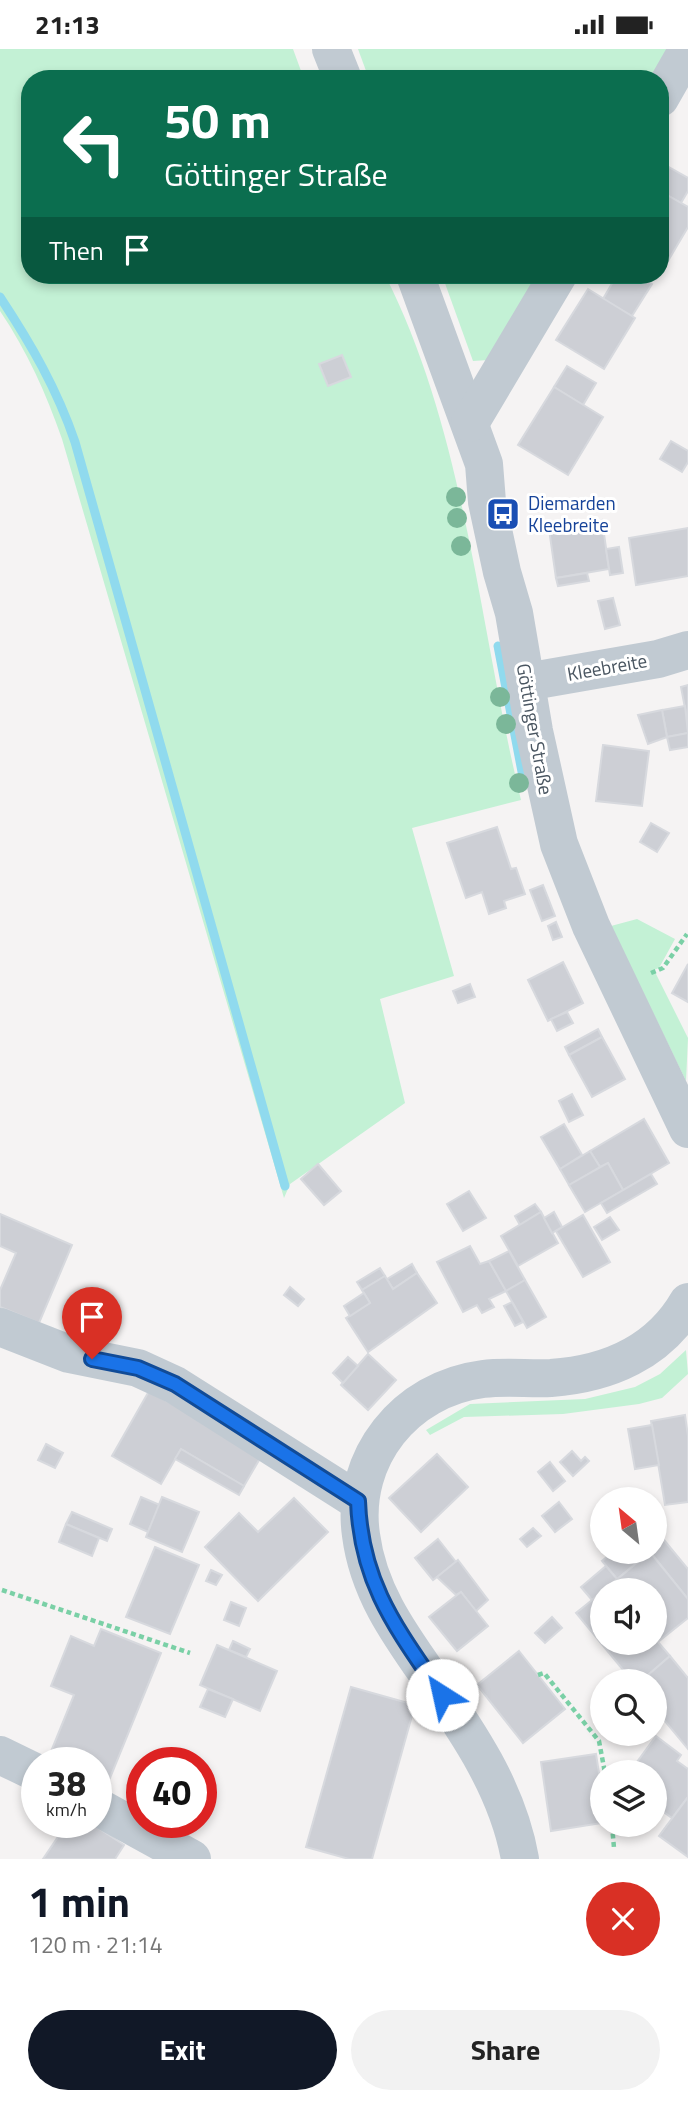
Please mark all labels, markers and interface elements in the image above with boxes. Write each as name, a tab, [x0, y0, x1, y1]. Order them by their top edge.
text: 21:13	[35, 5, 100, 44]
text: 50 m	[164, 82, 271, 157]
icon: left	[49, 98, 140, 189]
text: Göttinger Straße	[164, 150, 388, 198]
text: Then	[49, 231, 104, 270]
icon: arrive	[118, 231, 156, 269]
place label: Diemarden Kleebreite	[528, 488, 616, 539]
bus stop icon: Diemarden Kleebreite	[484, 495, 522, 533]
street label: Kleebreite	[565, 645, 649, 688]
street label: Göttinger Straße	[510, 661, 561, 797]
pin	[62, 1287, 122, 1359]
icon: arrive	[73, 1298, 111, 1336]
north arrow	[590, 1487, 667, 1565]
map controls	[590, 1487, 667, 1837]
button: sound	[590, 1578, 667, 1655]
position arrow	[405, 1658, 479, 1732]
button: search	[590, 1669, 667, 1746]
speed limit sign: 40	[126, 1747, 217, 1838]
text: 38	[47, 1756, 86, 1810]
button: layers	[590, 1760, 667, 1837]
text: km/h	[46, 1796, 87, 1823]
text: 1 min	[28, 1869, 130, 1933]
button: close	[586, 1882, 660, 1956]
text: 120 m · 21:14	[28, 1927, 163, 1962]
button: Exit	[28, 2010, 337, 2090]
button: Share	[351, 2010, 660, 2090]

